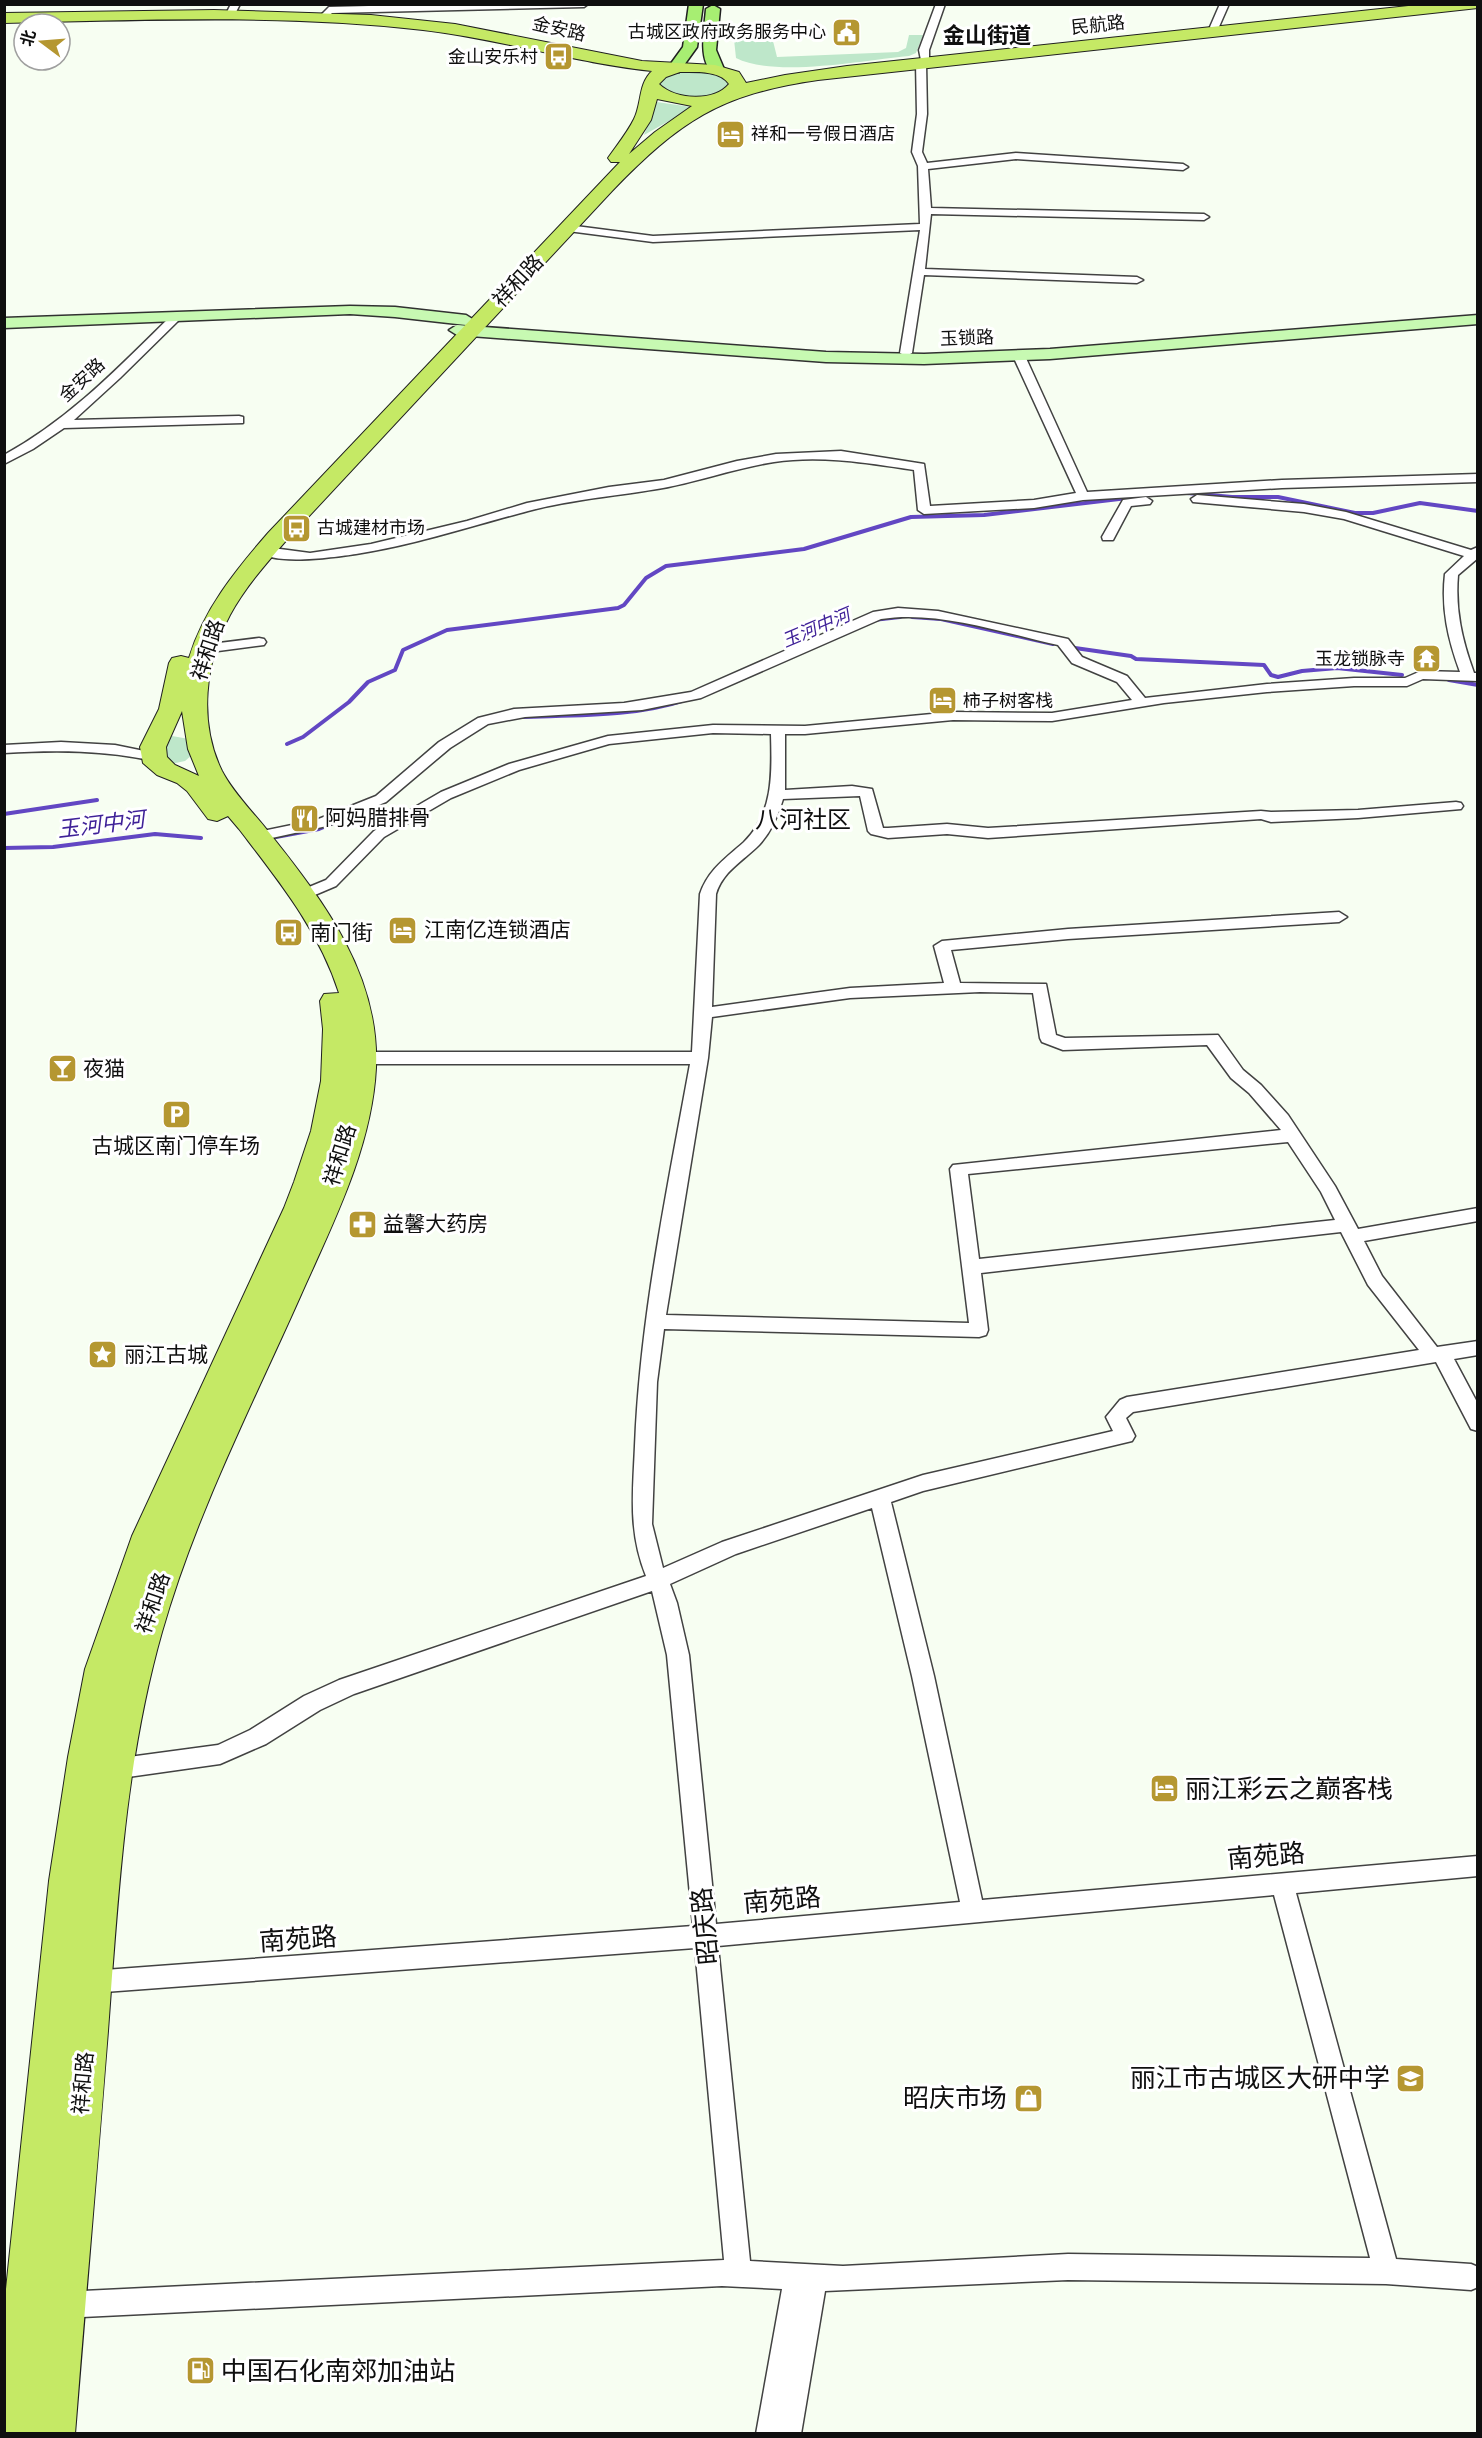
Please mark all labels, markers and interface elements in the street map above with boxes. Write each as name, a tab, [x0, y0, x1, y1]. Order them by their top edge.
street label: 民航路	[1070, 9, 1126, 39]
street label: 金安路	[530, 10, 588, 46]
north arrow	[12, 12, 72, 72]
public building icon: 古城区政府政务服务中心	[831, 16, 863, 48]
place label: 古城区政府政务服务中心	[628, 19, 826, 43]
district label: 金山街道	[943, 19, 1031, 49]
text: 北	[15, 27, 40, 49]
bus stop icon: 金山安乐村	[543, 41, 575, 73]
place label: 金山安乐村	[448, 44, 538, 68]
hotel icon: 祥和一号假日酒店	[714, 118, 746, 150]
place label: 祥和一号假日酒店	[751, 121, 895, 145]
street label: 祥和路	[486, 248, 549, 313]
street label: 玉锁路	[940, 324, 994, 350]
street label: 金安路	[53, 352, 109, 406]
bus stop icon: 古城建材市场	[280, 512, 312, 544]
place label: 古城建材市场	[317, 515, 425, 539]
water label: 玉河中河	[778, 601, 856, 652]
street label: 祥和路	[184, 615, 230, 684]
temple icon: 玉龙锁脉寺	[1410, 643, 1442, 675]
place label: 玉龙锁脉寺	[1315, 646, 1405, 670]
hotel icon: 柿子树客栈	[926, 685, 958, 717]
place label: 柿子树客栈	[963, 688, 1053, 712]
water label: 玉河中河	[55, 802, 150, 843]
restaurant icon: 阿妈腊排骨	[288, 802, 320, 834]
district label: 八河社区	[755, 802, 851, 835]
place label: 阿妈腊排骨	[325, 803, 430, 831]
hotel icon: 江南亿连锁酒店	[387, 914, 419, 946]
place label: 江南亿连锁酒店	[424, 915, 571, 943]
bus stop icon: 南门街	[273, 917, 305, 949]
place label: 南门街	[310, 918, 373, 946]
bar icon: 夜猫	[46, 1053, 78, 1085]
place label: 夜猫	[83, 1054, 125, 1082]
parking icon: 古城区南门停车场	[160, 1099, 192, 1131]
street label: 祥和路	[316, 1120, 362, 1189]
place label: 古城区南门停车场	[92, 1131, 260, 1159]
pharmacy icon: 益馨大药房	[346, 1208, 378, 1240]
place label: 益馨大药房	[383, 1209, 488, 1237]
place icon: 丽江古城	[87, 1339, 119, 1371]
place label: 丽江古城	[124, 1340, 208, 1368]
street label: 祥和路	[129, 1568, 176, 1637]
place label: 丽江彩云之巅客栈	[1185, 1770, 1393, 1806]
hotel icon: 丽江彩云之巅客栈	[1148, 1773, 1180, 1805]
street label: 南苑路	[1225, 1834, 1306, 1876]
street label: 南苑路	[741, 1878, 822, 1920]
street label: 昭庆路	[682, 1885, 726, 1967]
street label: 南苑路	[258, 1917, 338, 1959]
street label: 祥和路	[65, 2050, 99, 2116]
place label: 丽江市古城区大研中学	[1130, 2059, 1390, 2095]
school or university icon: 丽江市古城区大研中学	[1395, 2062, 1427, 2094]
place label: 昭庆市场	[903, 2079, 1007, 2115]
shop icon: 昭庆市场	[1012, 2082, 1044, 2114]
place label: 中国石化南郊加油站	[221, 2352, 455, 2388]
fuel station icon: 中国石化南郊加油站	[184, 2355, 216, 2387]

